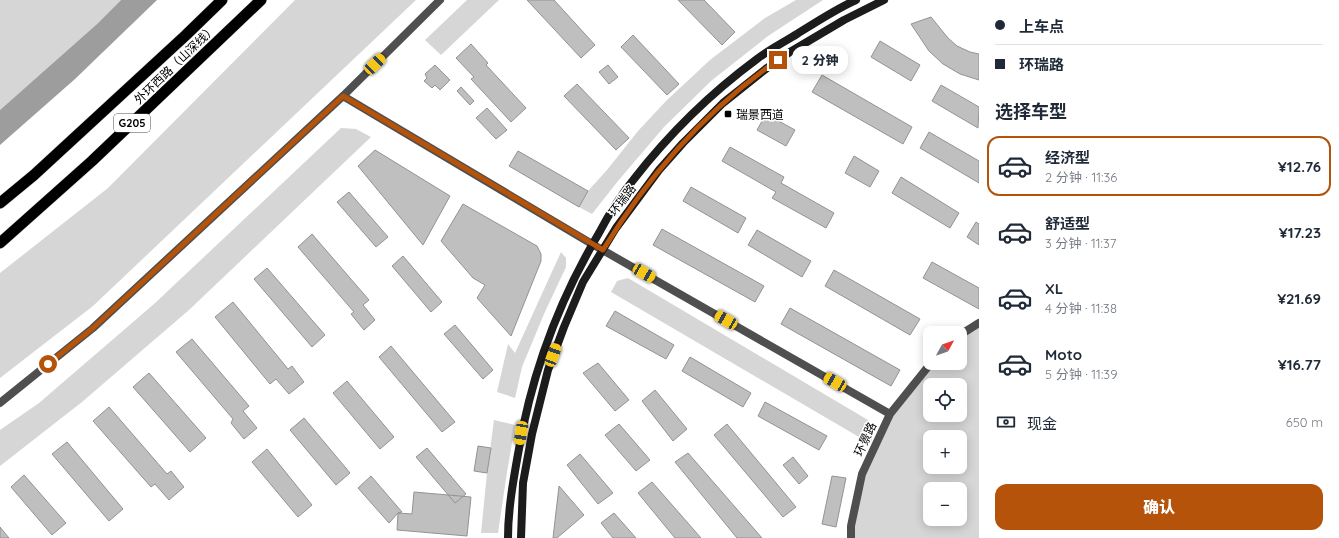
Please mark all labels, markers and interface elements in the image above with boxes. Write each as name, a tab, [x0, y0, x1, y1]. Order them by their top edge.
text: 上车点	[1019, 17, 1064, 36]
street label: 外环西路（山深线）	[131, 21, 219, 107]
callout: 2 分钟	[792, 46, 848, 74]
car	[362, 51, 388, 77]
route end	[769, 51, 787, 69]
text: 2 分钟	[801, 52, 839, 68]
text: 环瑞路	[1019, 55, 1064, 74]
text: 选择车型	[995, 100, 1067, 123]
place label: 瑞景西道	[736, 107, 784, 122]
marker: 瑞景西道	[723, 109, 733, 119]
road number: G205	[114, 114, 150, 132]
icon: car	[997, 148, 1033, 184]
text: 经济型	[1045, 148, 1090, 167]
text: ¥12.76	[1278, 157, 1321, 176]
text: 2 分钟 · 11:36	[1045, 169, 1117, 185]
street label: 环瑞路	[605, 181, 639, 219]
icon: car	[997, 214, 1033, 250]
text: 舒适型	[1045, 214, 1090, 233]
text: ¥17.23	[1279, 223, 1321, 242]
text: 3 分钟 · 11:37	[1045, 235, 1117, 251]
car	[631, 262, 657, 284]
text: XL	[1045, 279, 1063, 298]
icon: car	[997, 280, 1033, 316]
text: ¥21.69	[1277, 289, 1321, 308]
text: 4 分钟 · 11:38	[1045, 300, 1117, 316]
car	[713, 309, 739, 331]
north arrow	[923, 326, 967, 370]
map controls	[923, 326, 967, 526]
car	[543, 342, 563, 368]
text: Moto	[1045, 345, 1082, 364]
icon: car	[997, 346, 1033, 382]
route start	[39, 355, 57, 373]
text: ¥16.77	[1278, 355, 1321, 374]
text: 5 分钟 · 11:39	[1045, 366, 1117, 382]
car	[822, 371, 848, 393]
button: locate	[923, 378, 967, 422]
icon: cash	[995, 411, 1017, 433]
text: 现金	[1027, 414, 1057, 433]
text: 650 m	[1286, 414, 1323, 430]
car	[513, 420, 529, 446]
street label: 环景路	[851, 420, 879, 458]
button: +	[923, 430, 967, 474]
button: −	[923, 482, 967, 526]
button: 确认	[995, 484, 1323, 530]

